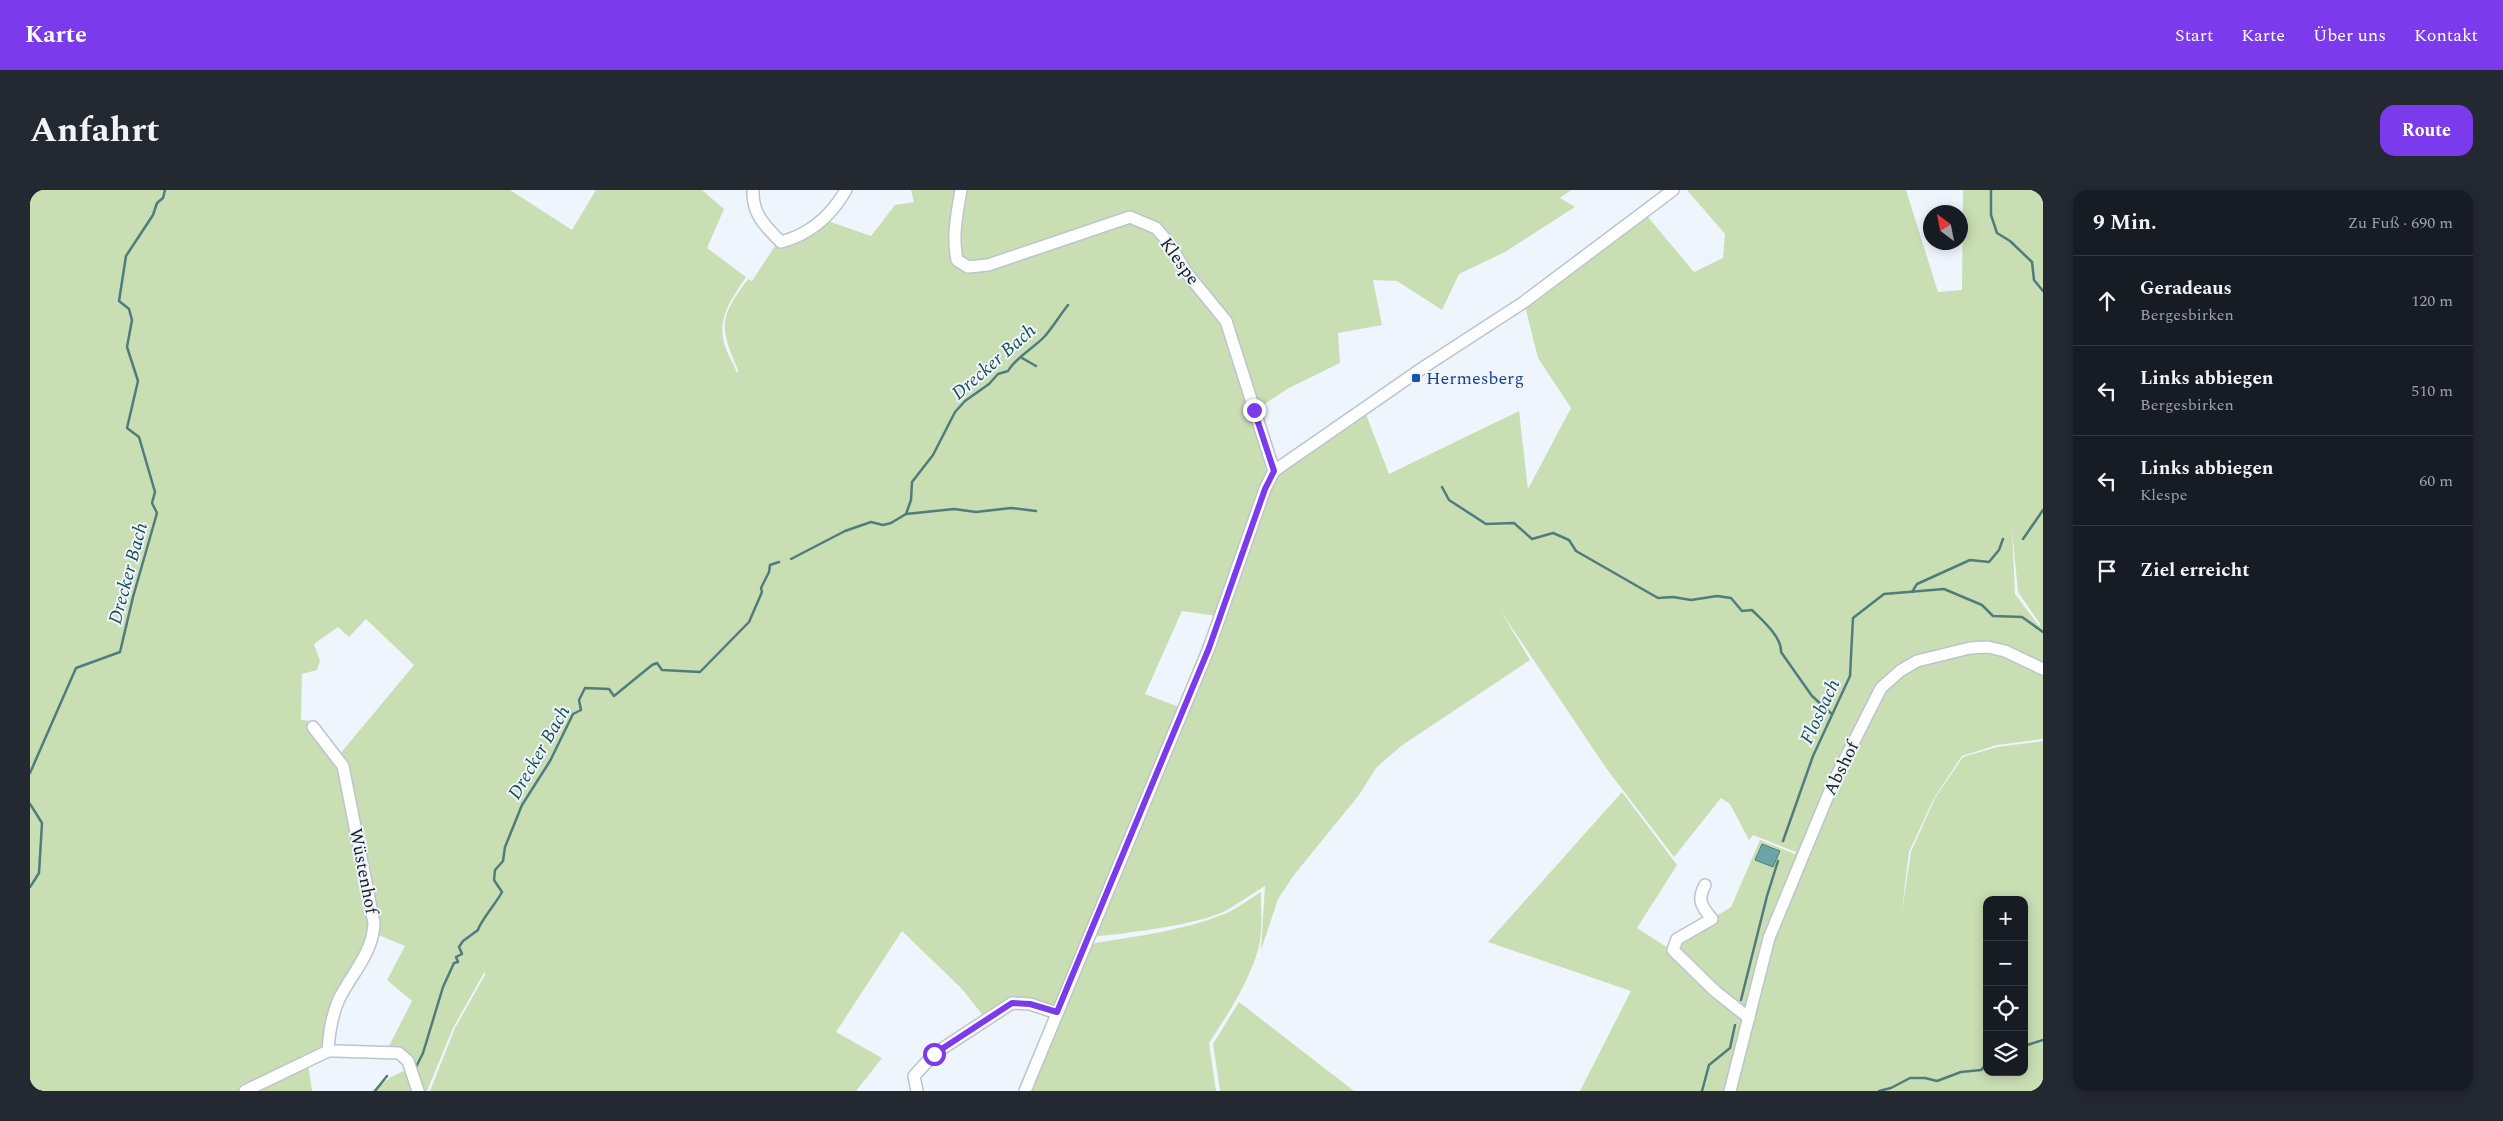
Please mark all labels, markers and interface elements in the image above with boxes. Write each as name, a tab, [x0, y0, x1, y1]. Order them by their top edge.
text: Karte	[25, 17, 87, 53]
text: Start	[2175, 22, 2213, 49]
text: Karte	[2241, 22, 2285, 49]
text: Über uns	[2313, 22, 2386, 49]
text: Kontakt	[2414, 22, 2478, 49]
text: Anfahrt	[30, 104, 160, 157]
button: Route	[2380, 105, 2473, 156]
north arrow	[1923, 205, 1968, 250]
text: 9 Min.	[2093, 207, 2157, 239]
text: Zu Fuß · 690 m	[2348, 211, 2453, 235]
street label: Klespe	[1153, 232, 1206, 291]
text: Geradeaus	[2140, 274, 2232, 303]
icon: ahead	[2093, 287, 2121, 315]
text: 120 m	[2411, 289, 2453, 313]
text: Bergesbirken	[2140, 303, 2234, 327]
water label: Drecker Bach	[945, 317, 1043, 407]
text: Links abbiegen	[2140, 364, 2274, 393]
place label: Hermesberg	[1426, 365, 1524, 392]
marker: Hermesberg	[1410, 372, 1422, 384]
icon: left	[2093, 377, 2121, 405]
text: 510 m	[2411, 379, 2453, 403]
text: Bergesbirken	[2140, 393, 2234, 417]
route end	[1243, 399, 1266, 422]
text: Links abbiegen	[2140, 454, 2274, 483]
icon: left	[2093, 467, 2121, 495]
text: 60 m	[2419, 469, 2453, 493]
text: Klespe	[2140, 483, 2187, 507]
water label: Drecker Bach	[101, 519, 156, 627]
text: Ziel erreicht	[2140, 556, 2250, 585]
icon: arrive	[2093, 557, 2121, 585]
water label: Flosbach	[1793, 674, 1848, 749]
water label: Drecker Bach	[501, 700, 578, 805]
street label: Abshof	[1817, 735, 1867, 800]
street label: Wüstenhof	[342, 826, 385, 918]
map controls	[1983, 896, 2028, 1076]
button: +	[1983, 896, 2028, 941]
button: −	[1983, 941, 2028, 986]
button: locate	[1983, 986, 2028, 1031]
button: layers	[1983, 1031, 2028, 1076]
route start	[923, 1043, 946, 1066]

